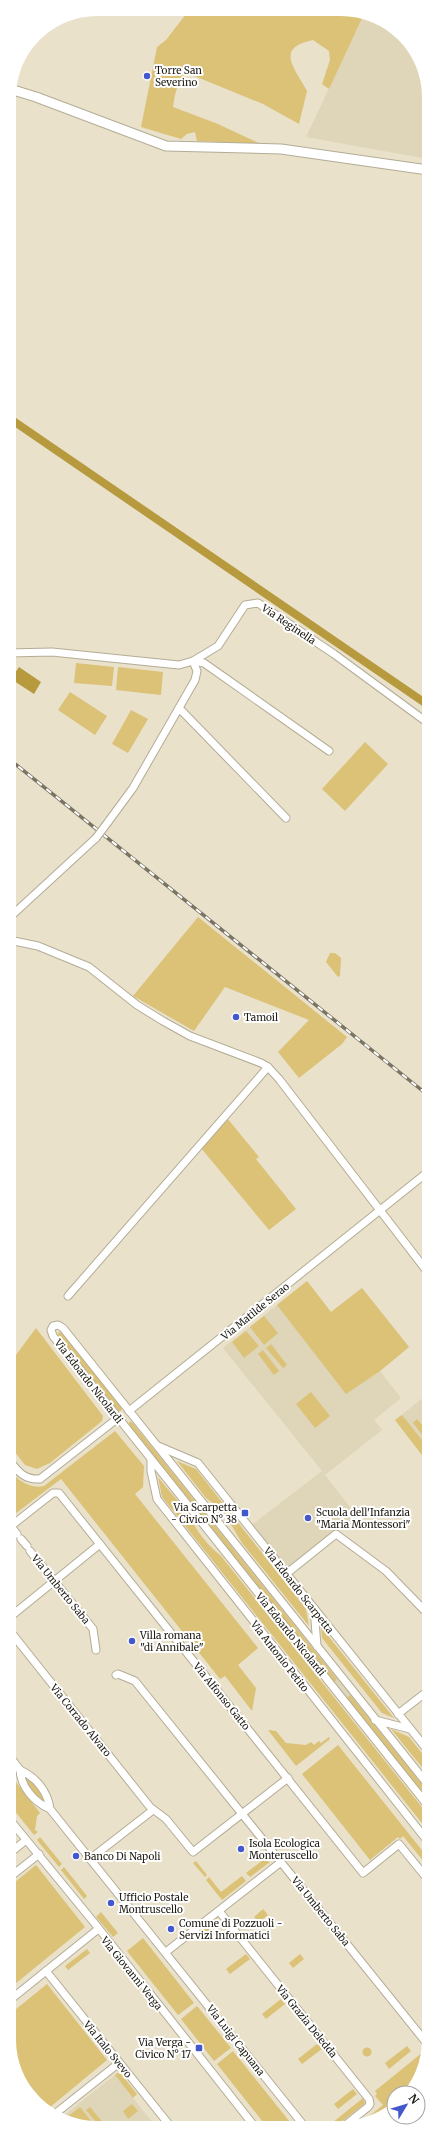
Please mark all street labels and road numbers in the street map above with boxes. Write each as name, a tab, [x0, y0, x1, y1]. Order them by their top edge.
street label: Via Reginella	[258, 601, 319, 648]
street label: Via Matilde Serao	[218, 1280, 292, 1343]
street label: Via Edoardo Nicolardi	[51, 1336, 126, 1426]
street label: Via Edoardo Scarpetta	[260, 1544, 337, 1637]
street label: Via Umberto Saba	[28, 1551, 93, 1627]
street label: Via Edoardo Nicolardi	[252, 1589, 328, 1679]
street label: Via Antonio Petito	[247, 1617, 312, 1695]
street label: Via Alfonso Gatto	[190, 1659, 253, 1733]
street label: Via Corrado Alvaro	[47, 1681, 114, 1759]
street label: Via Umberto Saba	[288, 1873, 353, 1949]
street label: Via Giovanni Verga	[97, 1933, 166, 2013]
street label: Via Grazia Deledda	[273, 1982, 340, 2061]
street label: Via Luigi Capuana	[203, 2001, 268, 2079]
street label: Via Italo Svevo	[80, 2017, 135, 2081]

